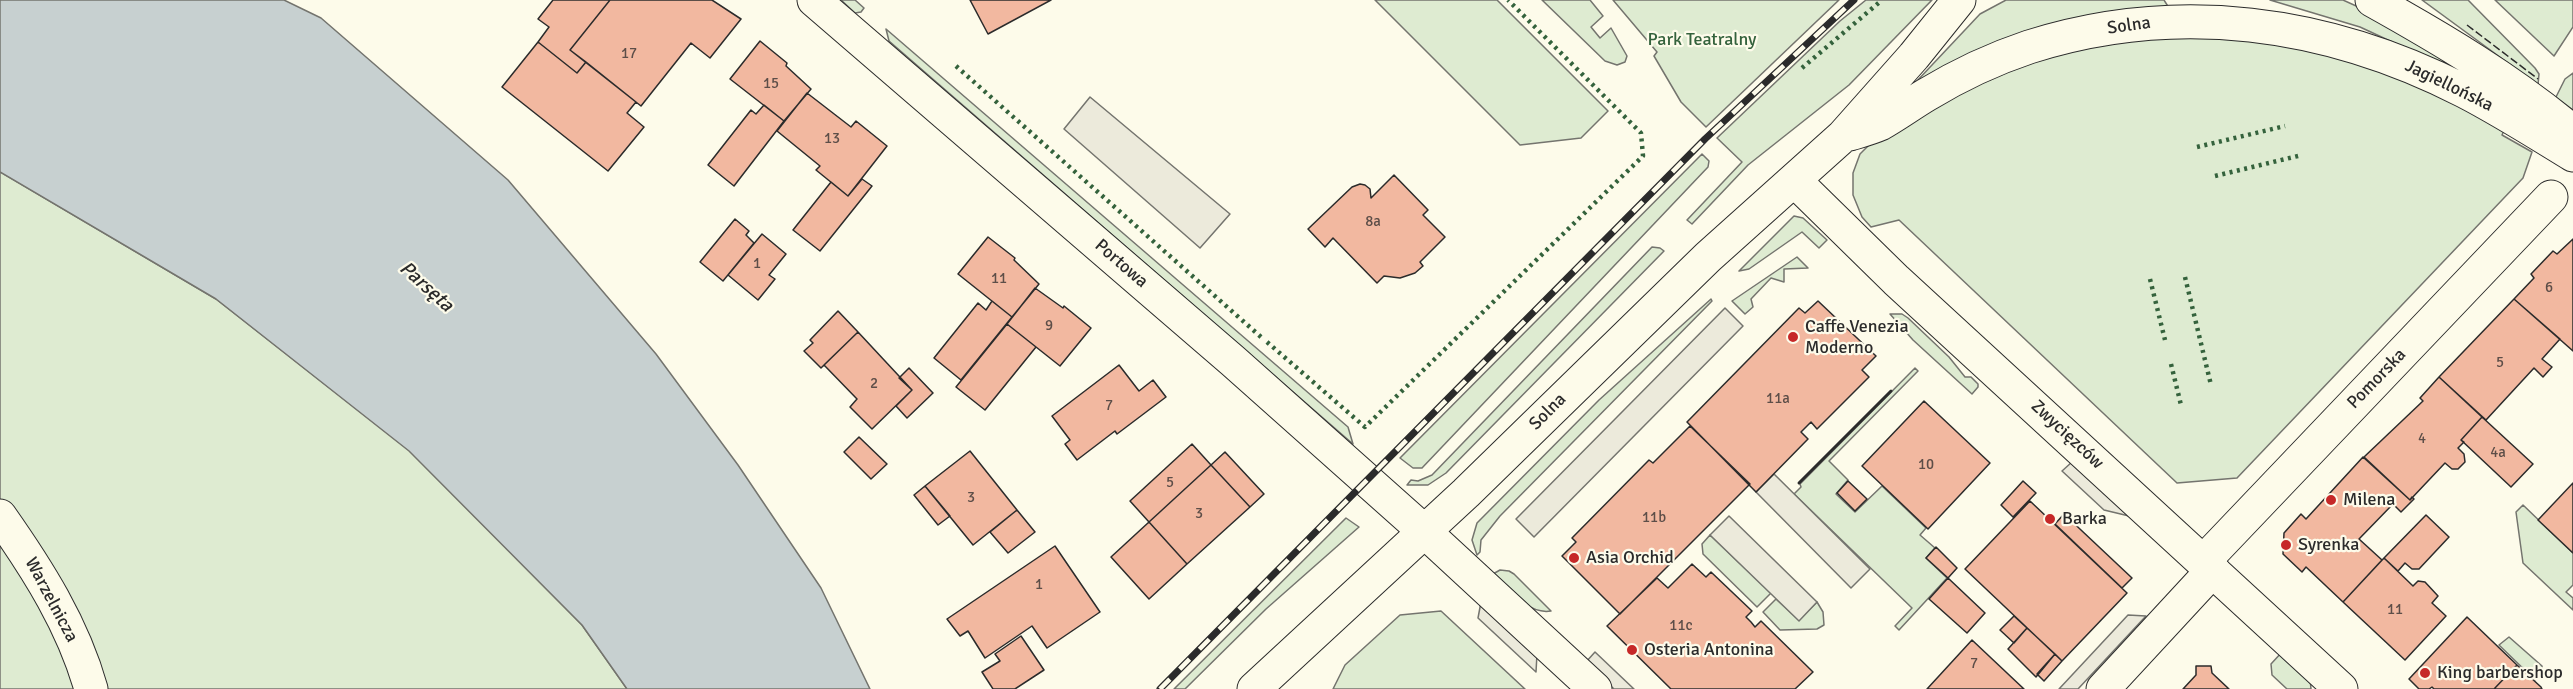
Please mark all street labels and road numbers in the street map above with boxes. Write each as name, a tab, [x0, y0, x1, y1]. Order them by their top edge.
street label: Solna	[2106, 12, 2152, 40]
street label: Jagiellońska	[2401, 55, 2497, 117]
street label: Portowa	[1090, 235, 1152, 293]
street label: Pomorska	[2343, 344, 2411, 414]
street label: Solna	[1525, 389, 1571, 435]
street label: Zwycięzców	[2026, 396, 2108, 474]
street label: Warzelnicza	[20, 554, 82, 646]

